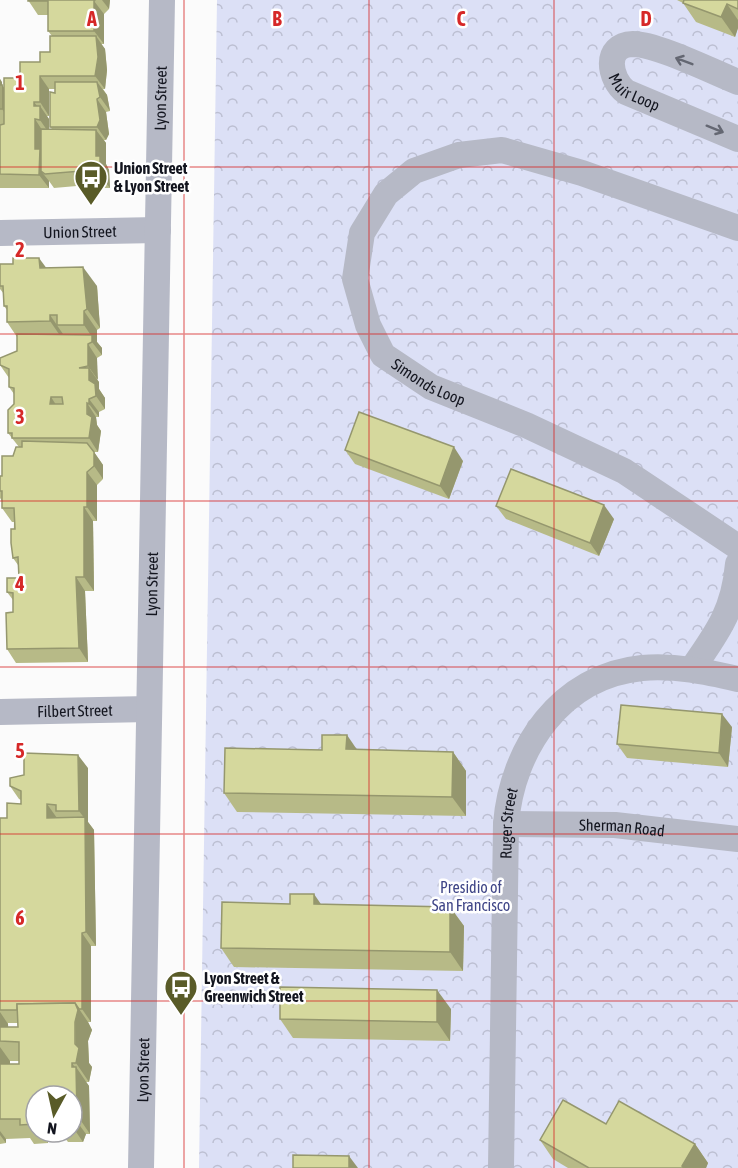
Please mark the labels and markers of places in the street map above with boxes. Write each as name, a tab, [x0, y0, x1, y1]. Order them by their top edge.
bus stop icon: Union Street & Lyon Street	[73, 159, 109, 206]
place label: Union Street & Lyon Street	[114, 159, 190, 195]
bus stop icon: Lyon Street & Greenwich Street	[163, 969, 199, 1016]
place label: Lyon Street & Greenwich Street	[204, 969, 304, 1005]

